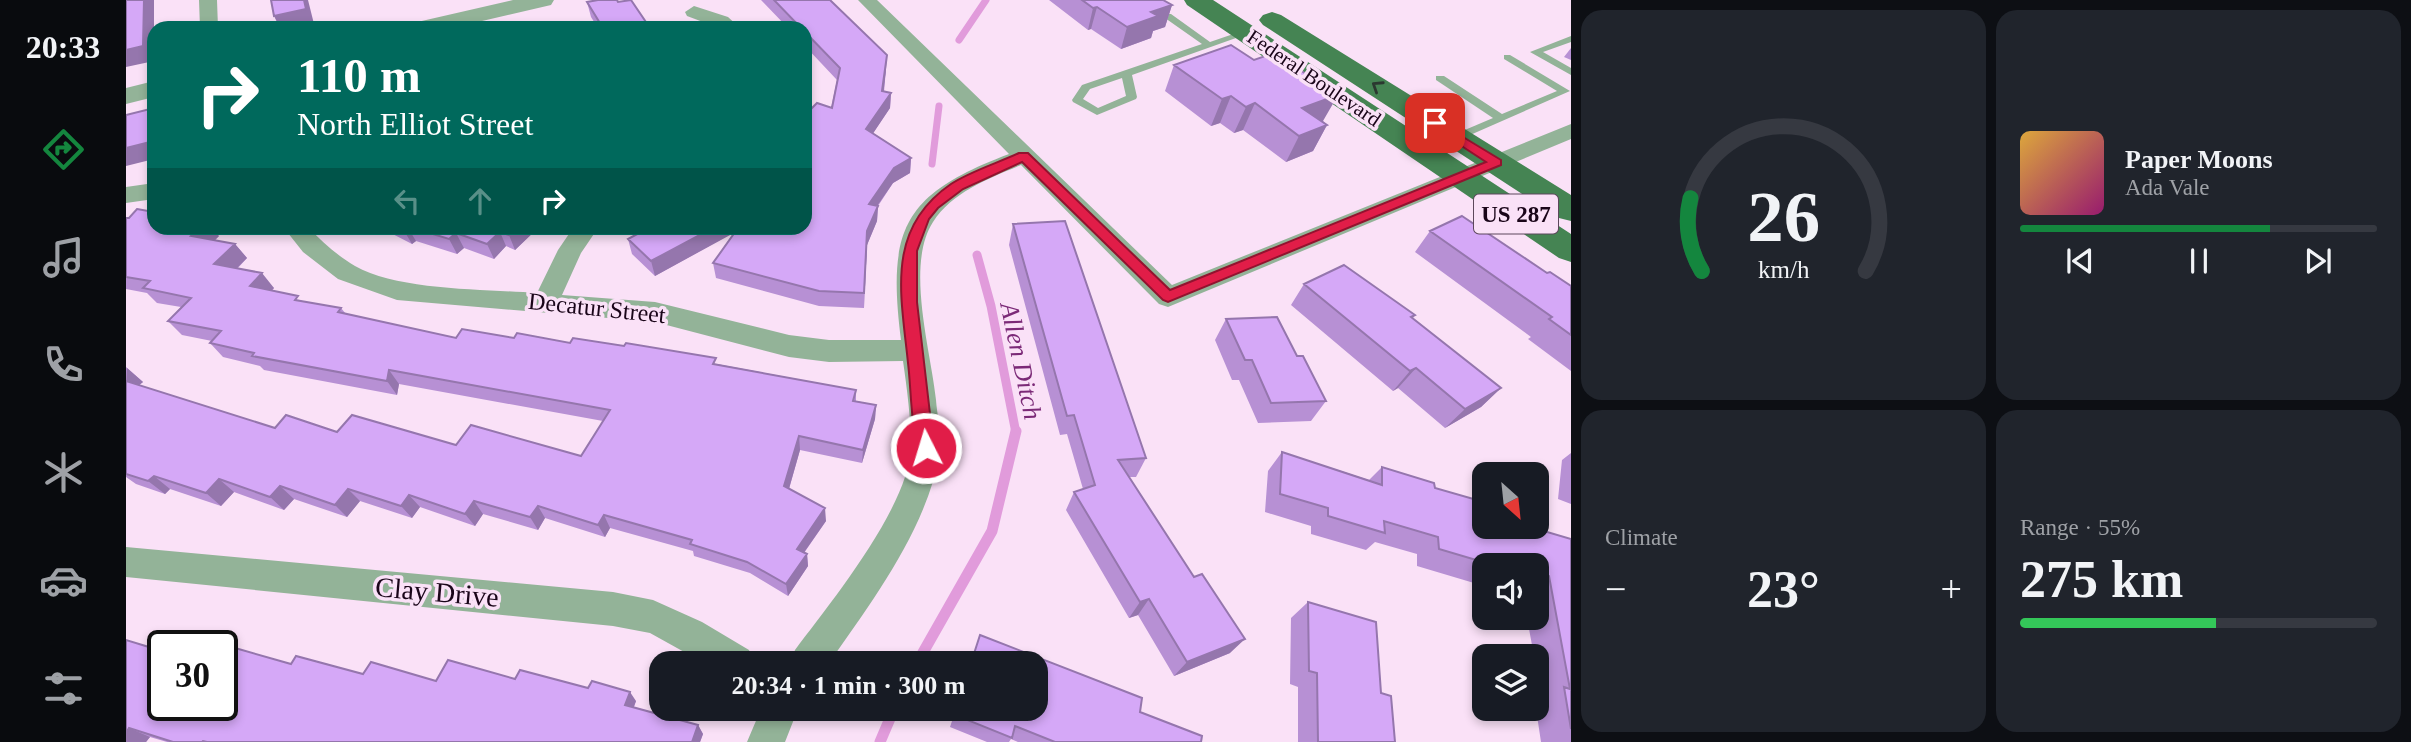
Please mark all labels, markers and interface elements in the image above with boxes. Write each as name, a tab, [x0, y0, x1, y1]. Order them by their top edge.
street label: Federal Boulevard	[1243, 25, 1386, 132]
text: 20:33	[26, 29, 100, 65]
text: 110 m	[297, 48, 421, 103]
icon: right	[182, 49, 273, 140]
one-way arrow	[1371, 82, 1384, 95]
pin	[1405, 93, 1465, 153]
icon: arrive	[1416, 104, 1454, 142]
text: North Elliot Street	[297, 106, 533, 142]
icon: directions	[39, 125, 88, 174]
text: Paper Moons	[2125, 145, 2273, 174]
text: Ada Vale	[2125, 175, 2210, 200]
text: 26	[1747, 177, 1820, 258]
icon: left	[388, 182, 426, 220]
icon: ahead	[461, 182, 499, 220]
icon: right	[534, 182, 572, 220]
road number: US 287	[1474, 195, 1558, 234]
icon: music	[39, 233, 88, 282]
icon: previous	[2061, 242, 2099, 280]
icon: pause	[2180, 242, 2218, 280]
icon: next	[2299, 242, 2337, 280]
text: km/h	[1758, 256, 1810, 283]
street label: Decatur Street	[527, 288, 667, 328]
water label: Allen Ditch	[994, 298, 1048, 422]
icon: phone	[39, 340, 88, 389]
position arrow	[889, 411, 963, 485]
icon: climate	[39, 448, 88, 497]
north arrow	[1472, 462, 1549, 539]
map controls	[1472, 462, 1549, 721]
text: Range · 55%	[2020, 515, 2140, 540]
text: Climate	[1605, 525, 1678, 550]
text: 275 km	[2020, 551, 2183, 608]
button: sound	[1472, 553, 1549, 630]
icon: car	[39, 556, 88, 605]
text: 23°	[1747, 561, 1820, 618]
text: −	[1605, 568, 1626, 610]
text: +	[1941, 568, 1962, 610]
street label: Clay Drive	[374, 571, 500, 613]
speed limit sign: 30	[147, 630, 238, 721]
button: layers	[1472, 644, 1549, 721]
icon: filters	[39, 664, 88, 713]
text: 20:34 · 1 min · 300 m	[732, 671, 966, 700]

